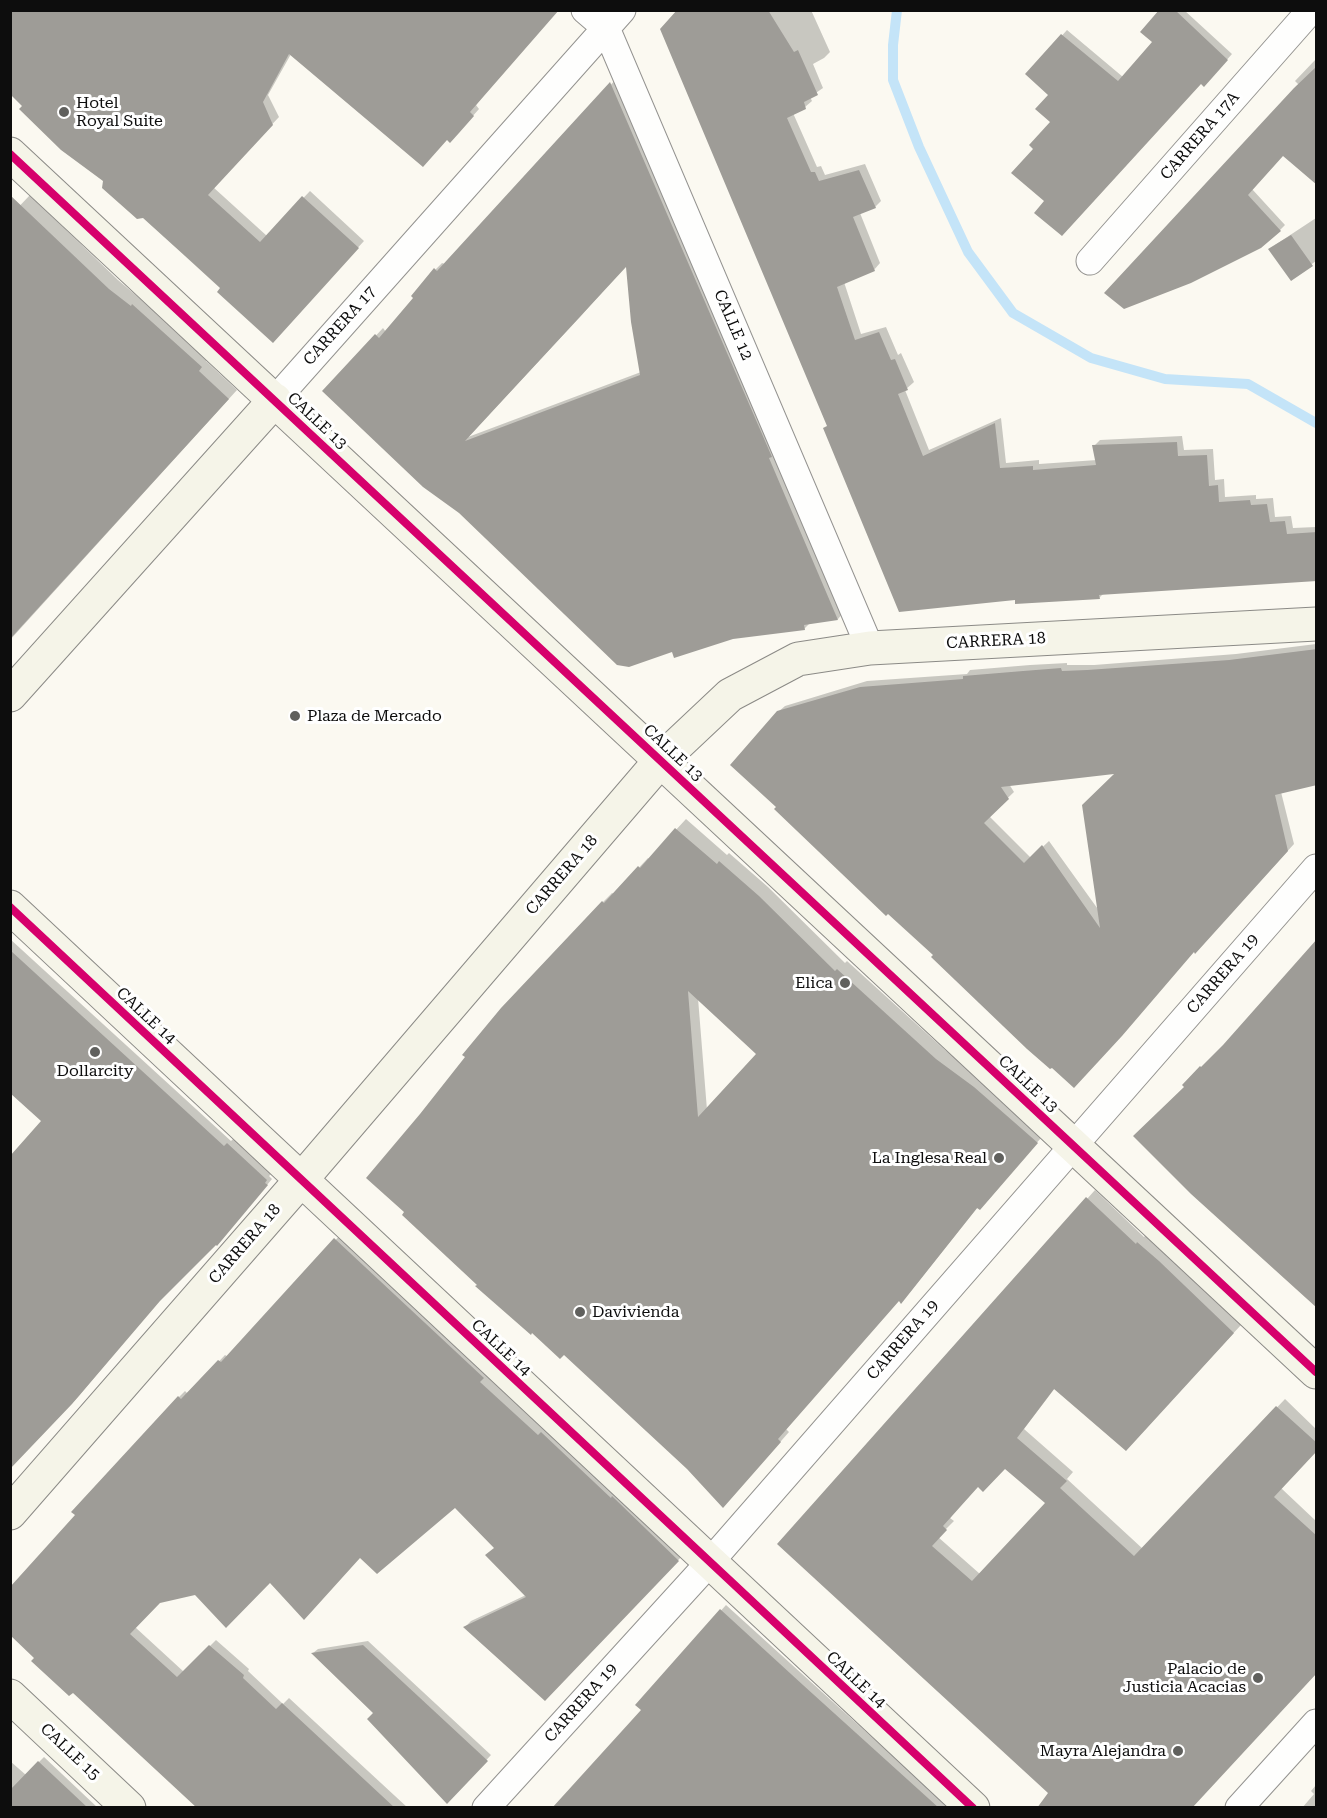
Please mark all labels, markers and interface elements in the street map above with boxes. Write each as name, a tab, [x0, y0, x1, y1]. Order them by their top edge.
street label: CARRERA 17A	[1156, 88, 1244, 184]
place label: Hotel Royal Suite	[76, 93, 163, 131]
marker: Hotel Royal Suite	[57, 105, 71, 119]
street label: CARRERA 17	[300, 283, 380, 369]
street label: CALLE 12	[710, 287, 756, 363]
street label: CALLE 13	[283, 389, 351, 453]
street label: CARRERA 18	[946, 629, 1046, 653]
place label: Plaza de Mercado	[307, 706, 442, 726]
marker: Plaza de Mercado	[288, 709, 302, 723]
street label: CALLE 13	[639, 721, 707, 785]
street label: CARRERA 18	[522, 831, 602, 919]
street label: CARRERA 19	[1183, 930, 1263, 1018]
place label: Elica	[795, 973, 833, 993]
marker: Elica	[838, 976, 852, 990]
street label: CALLE 14	[112, 984, 180, 1048]
marker: Dollarcity	[88, 1045, 102, 1059]
street label: CALLE 13	[994, 1052, 1062, 1116]
place label: Dollarcity	[57, 1061, 133, 1081]
place label: La Inglesa Real	[872, 1148, 987, 1168]
marker: La Inglesa Real	[992, 1151, 1006, 1165]
street label: CARRERA 18	[205, 1200, 285, 1288]
street label: CARRERA 19	[863, 1296, 943, 1384]
place label: Davivienda	[592, 1302, 679, 1322]
marker: Davivienda	[573, 1305, 587, 1319]
street label: CALLE 14	[467, 1316, 535, 1380]
street label: CALLE 14	[822, 1648, 890, 1712]
place label: Palacio de Justicia Acacias	[1123, 1659, 1246, 1697]
street label: CARRERA 19	[541, 1660, 621, 1746]
marker: Palacio de Justicia Acacias	[1251, 1671, 1265, 1685]
street label: CALLE 15	[36, 1720, 104, 1784]
place label: Mayra Alejandra	[1040, 1741, 1166, 1761]
marker: Mayra Alejandra	[1171, 1744, 1185, 1758]

